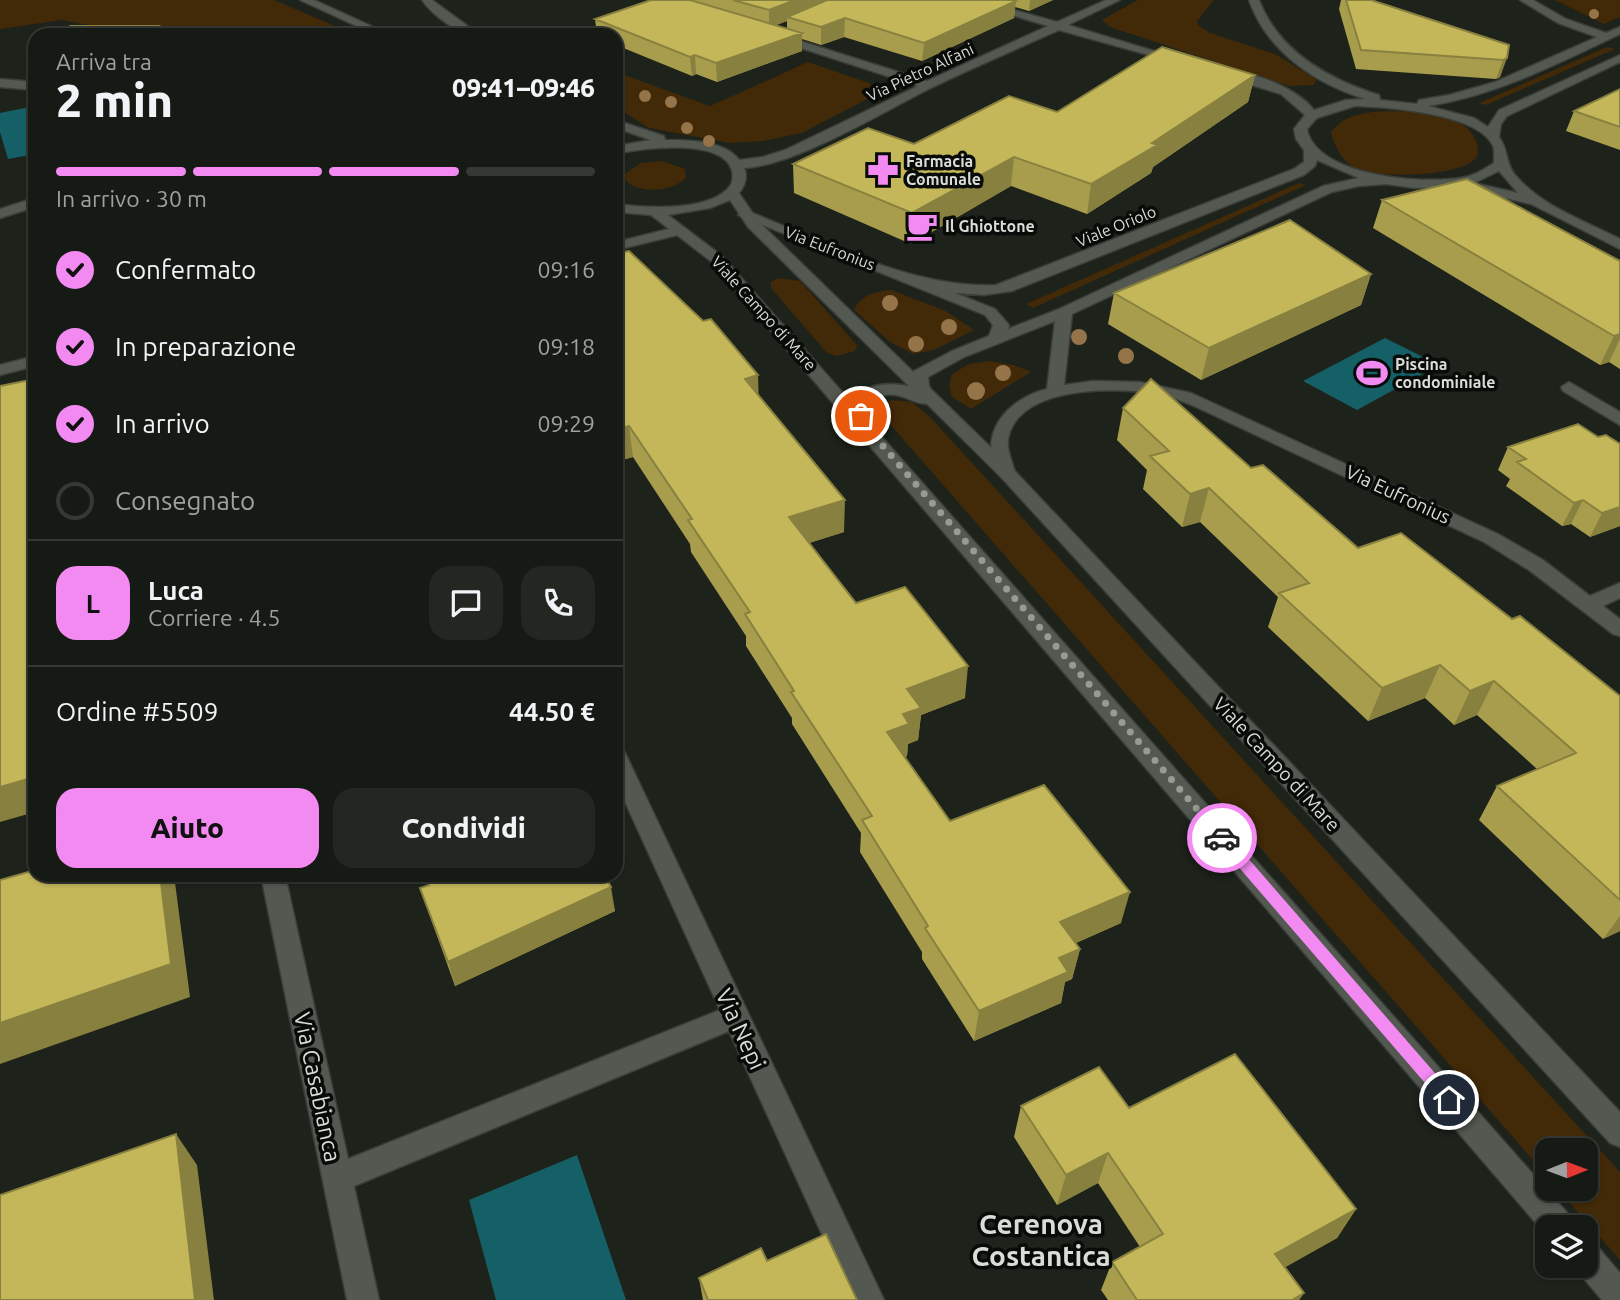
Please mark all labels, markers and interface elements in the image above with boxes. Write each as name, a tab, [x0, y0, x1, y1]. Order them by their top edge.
street label: Via Pietro Alfani	[864, 39, 976, 105]
text: Arriva tra	[56, 49, 152, 74]
text: 09:41–09:46	[452, 73, 595, 102]
text: 2 min	[56, 74, 173, 126]
place label: Farmacia Comunale	[906, 152, 981, 188]
pharmacy icon: Farmacia Comunale	[866, 153, 900, 187]
text: In arrivo · 30 m	[56, 186, 207, 211]
street label: Viale Oriolo	[1073, 202, 1159, 250]
cafe icon: Il Ghiottone	[905, 209, 939, 243]
place label: Il Ghiottone	[945, 217, 1035, 235]
street label: Via Eufronius	[782, 223, 878, 273]
icon: check	[56, 251, 94, 289]
street label: Viale Campo di Mare	[708, 252, 820, 374]
text: Confermato	[115, 255, 256, 284]
text: 09:16	[537, 257, 595, 282]
icon: check	[56, 328, 94, 366]
text: In preparazione	[115, 332, 296, 361]
text: 09:18	[537, 334, 595, 359]
place label: Piscina condominiale	[1395, 355, 1496, 391]
sports icon: Piscina condominiale	[1355, 356, 1389, 390]
pin	[831, 386, 891, 446]
icon: bag	[842, 397, 880, 435]
icon: check	[56, 405, 94, 443]
text: In arrivo	[115, 409, 210, 438]
text: 09:29	[537, 411, 595, 436]
street label: Via Eufronius	[1342, 460, 1454, 528]
text: Consegnato	[115, 486, 255, 515]
button: chat	[429, 566, 503, 640]
button: phone	[521, 566, 595, 640]
text: Luca	[148, 576, 204, 605]
text: L	[86, 589, 100, 618]
text: Corriere · 4.5	[148, 605, 280, 630]
street label: Viale Campo di Mare	[1209, 692, 1345, 836]
text: Ordine #5509	[56, 697, 218, 726]
text: 44.50 €	[509, 697, 595, 726]
button: Aiuto	[56, 788, 319, 868]
button: Condividi	[333, 788, 595, 868]
courier	[1187, 803, 1257, 873]
icon: car	[1203, 819, 1241, 857]
street label: Via Nepi	[711, 985, 771, 1073]
street label: Via Casabianca	[290, 1010, 346, 1164]
pin	[1419, 1070, 1479, 1130]
icon: home	[1430, 1081, 1468, 1119]
north arrow	[1535, 1138, 1598, 1200]
map controls	[1535, 1138, 1598, 1278]
district label: Cerenova Costantica	[971, 1208, 1111, 1271]
button: layers	[1535, 1215, 1598, 1278]

